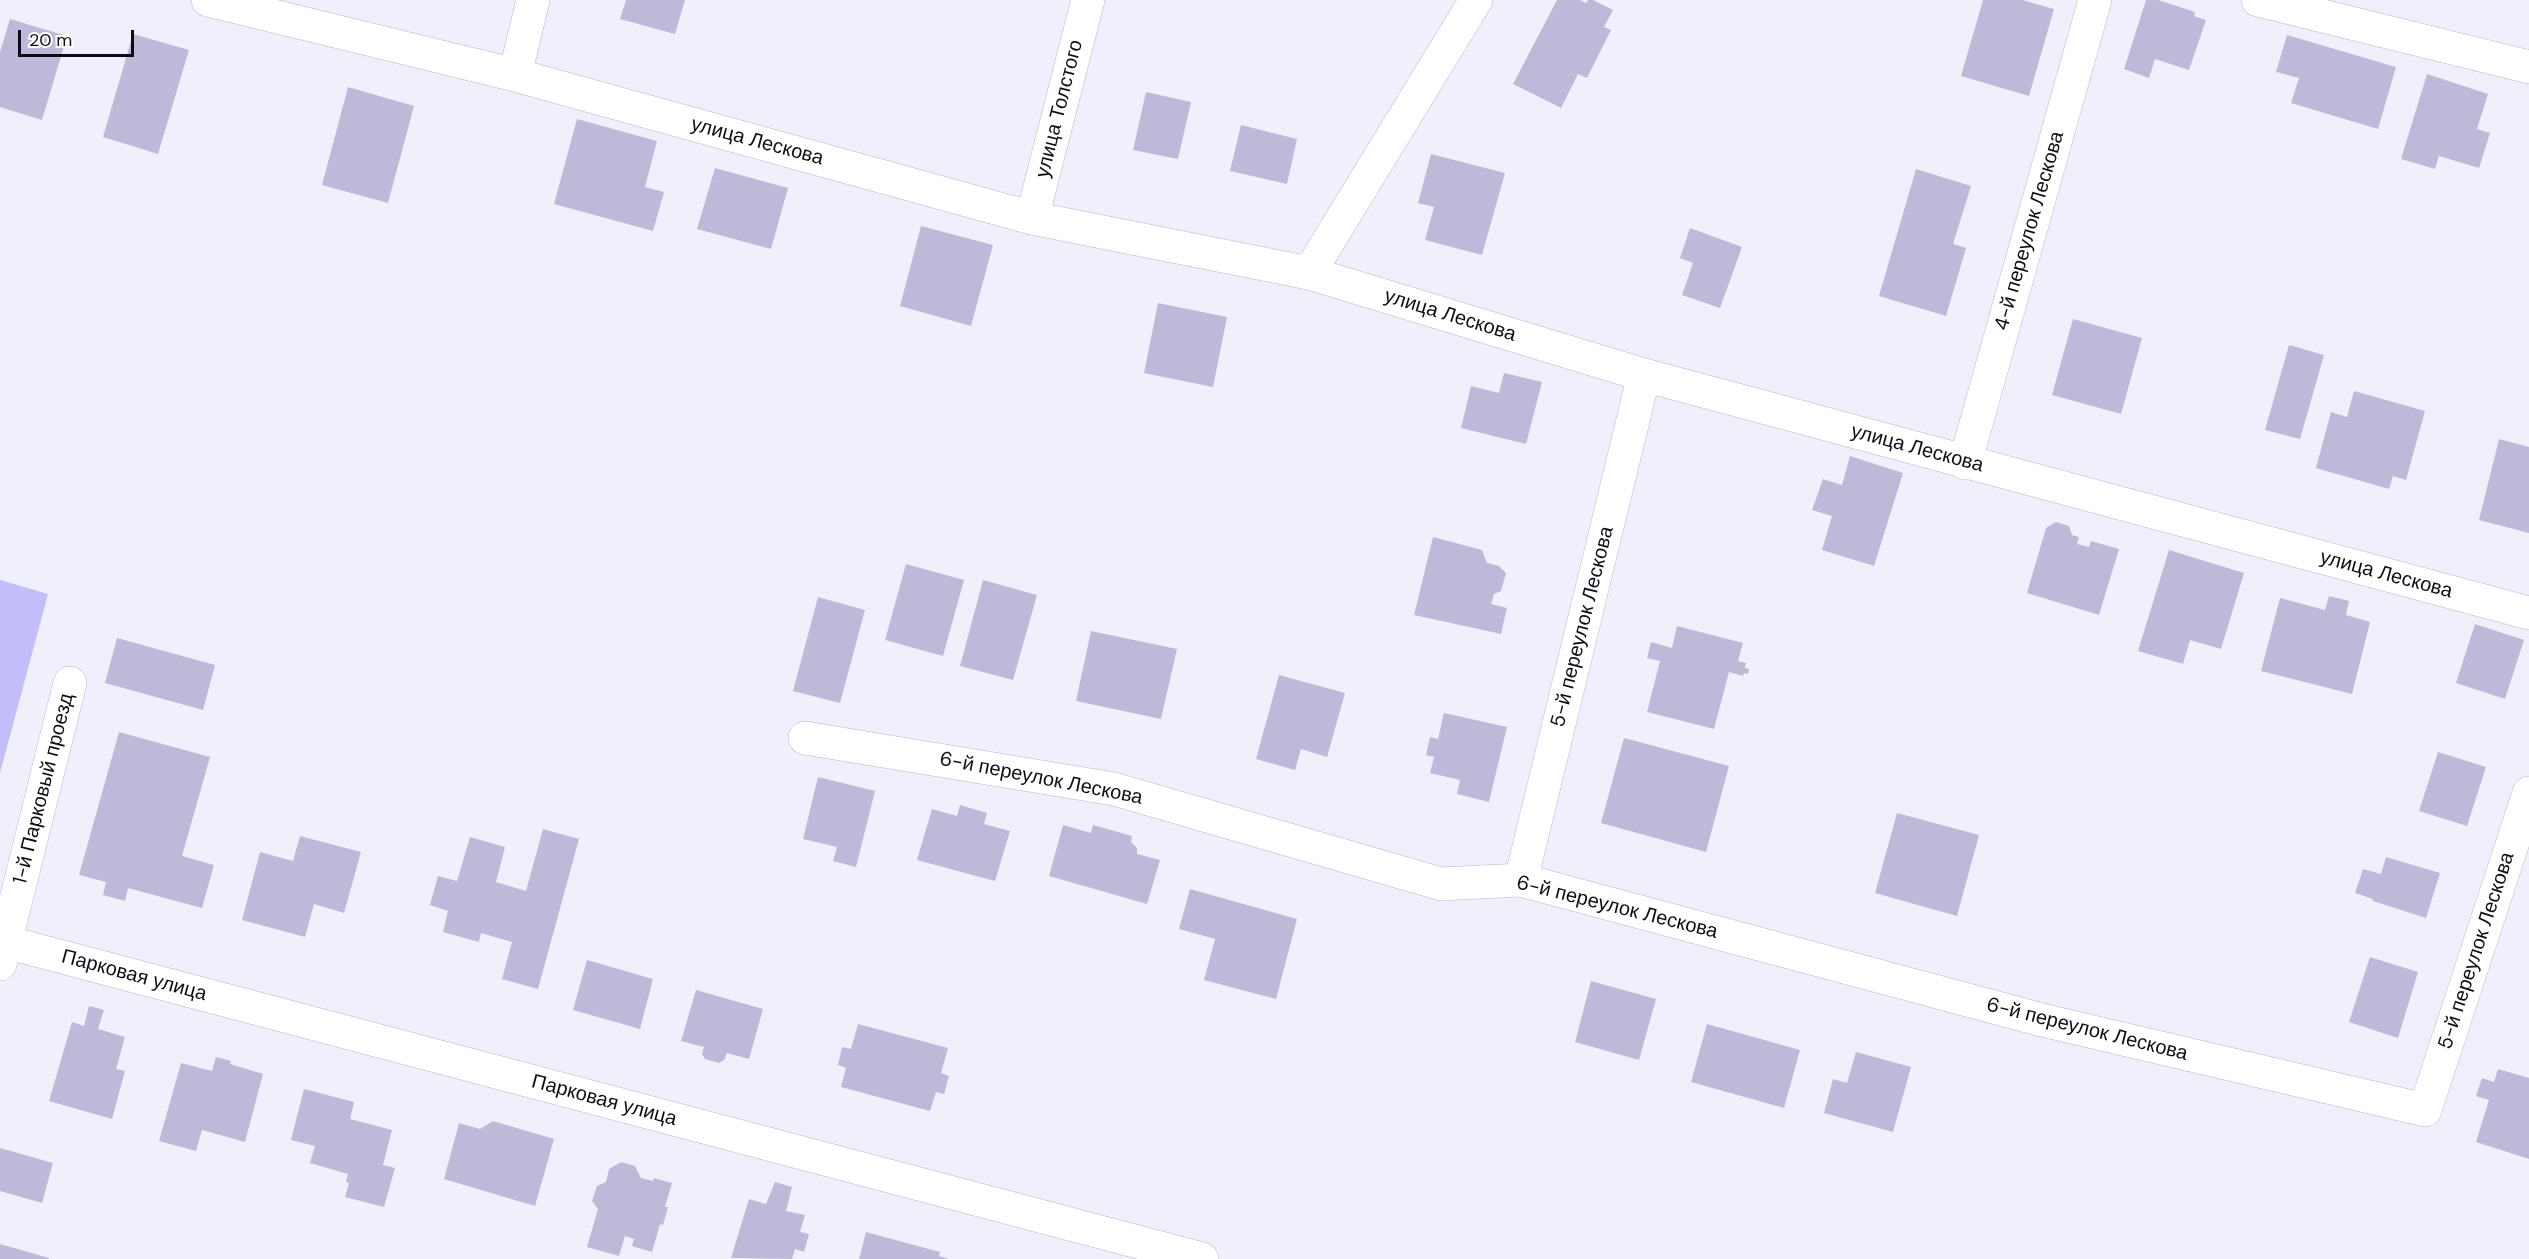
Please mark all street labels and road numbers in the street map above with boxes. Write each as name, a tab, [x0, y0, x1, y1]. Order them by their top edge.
street label: улица Толстого	[1031, 38, 1089, 180]
street label: улица Лескова	[688, 113, 826, 171]
street label: 4-й переулок Лескова	[1990, 129, 2070, 333]
street label: улица Лескова	[1381, 285, 1519, 347]
street label: улица Лескова	[1848, 420, 1986, 478]
street label: 5-й переулок Лескова	[1546, 524, 1620, 730]
street label: улица Лескова	[2317, 546, 2455, 604]
street label: 1-й Парковый проезд	[9, 691, 79, 887]
street label: 6-й переулок Лескова	[937, 748, 1145, 810]
street label: 5-й переулок Лескова	[2434, 849, 2520, 1053]
street label: 6-й переулок Лескова	[1514, 871, 1720, 945]
street label: Парковая улица	[59, 945, 209, 1007]
street label: 6-й переулок Лескова	[1984, 993, 2190, 1067]
street label: Парковая улица	[529, 1070, 679, 1132]

